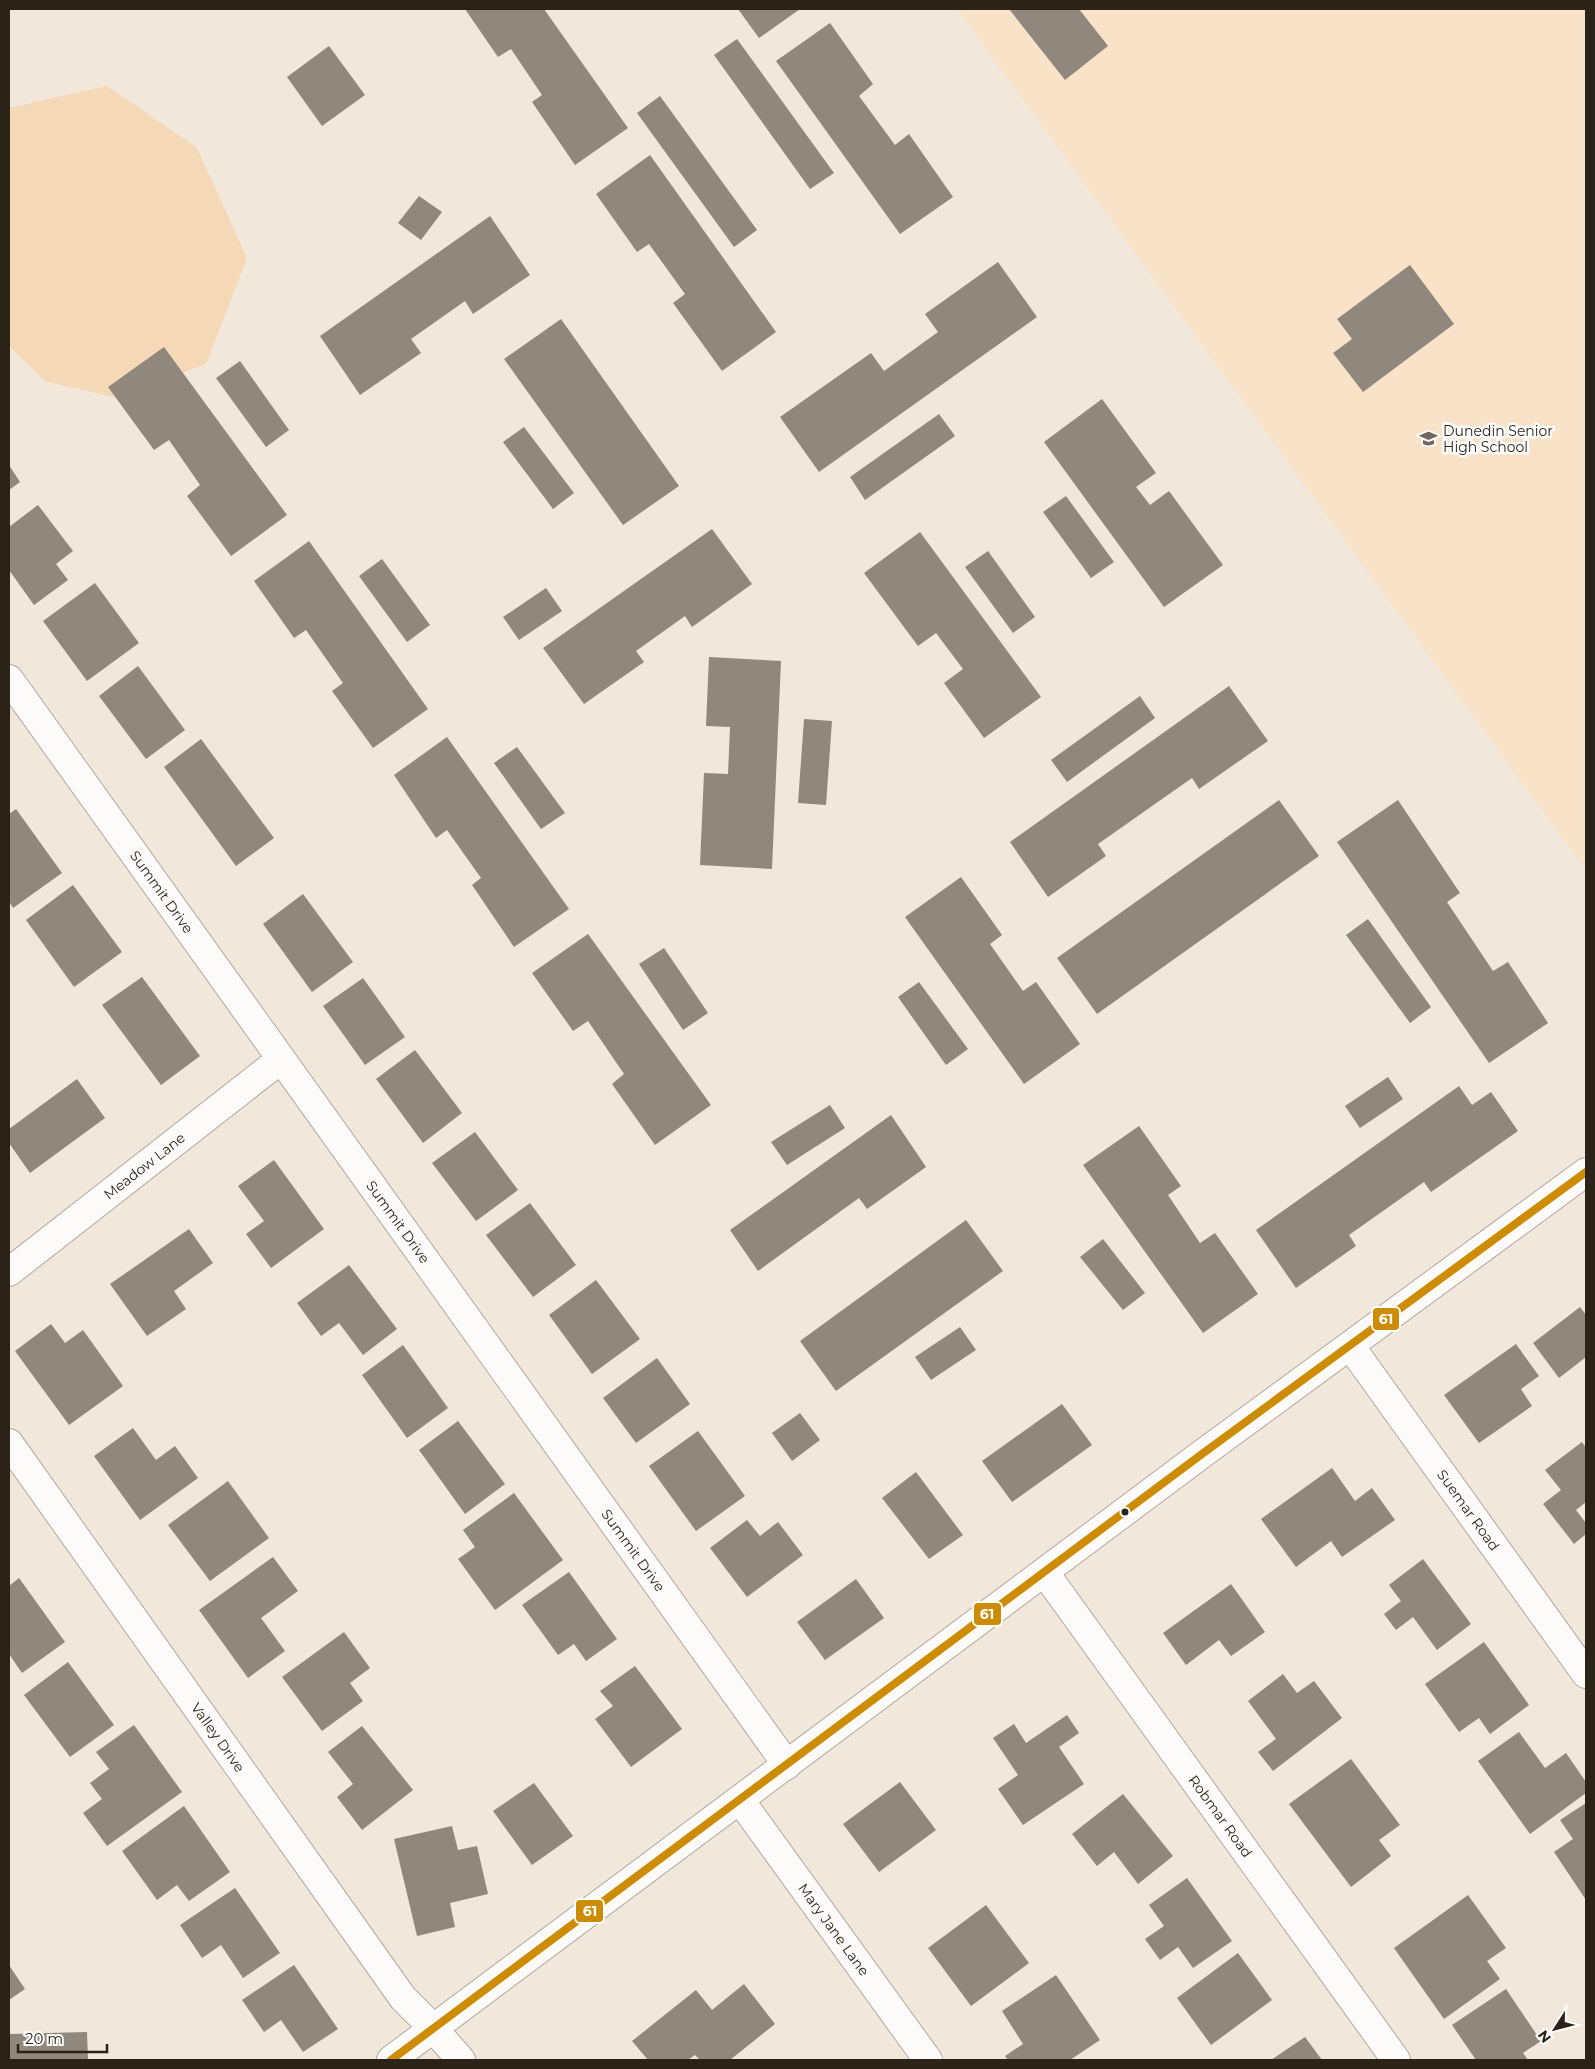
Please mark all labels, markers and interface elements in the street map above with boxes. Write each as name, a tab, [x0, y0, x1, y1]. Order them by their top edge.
place label: Dunedin Senior High School	[1443, 422, 1553, 456]
school or university icon: Dunedin Senior High School	[1419, 429, 1439, 449]
street label: Summit Drive	[126, 847, 197, 937]
street label: Meadow Lane	[100, 1129, 189, 1203]
street label: Summit Drive	[362, 1177, 434, 1267]
line badge: 61	[1372, 1307, 1400, 1331]
text: 61	[1379, 1310, 1393, 1328]
street label: Suemar Road	[1433, 1466, 1503, 1554]
street label: Summit Drive	[598, 1506, 669, 1595]
unlabelled marker	[1120, 1507, 1130, 1517]
line badge: 61	[973, 1602, 1002, 1626]
text: 61	[980, 1605, 994, 1623]
street label: Valley Drive	[187, 1699, 249, 1776]
street label: Robmar Road	[1185, 1772, 1256, 1861]
street label: Mary Jane Lane	[794, 1880, 873, 1979]
line badge: 61	[575, 1899, 604, 1923]
text: 61	[583, 1902, 597, 1920]
north arrow	[1530, 2004, 1580, 2054]
scale bar	[18, 2022, 106, 2054]
text: N	[1534, 2027, 1555, 2047]
text: 20 m	[25, 2029, 63, 2048]

